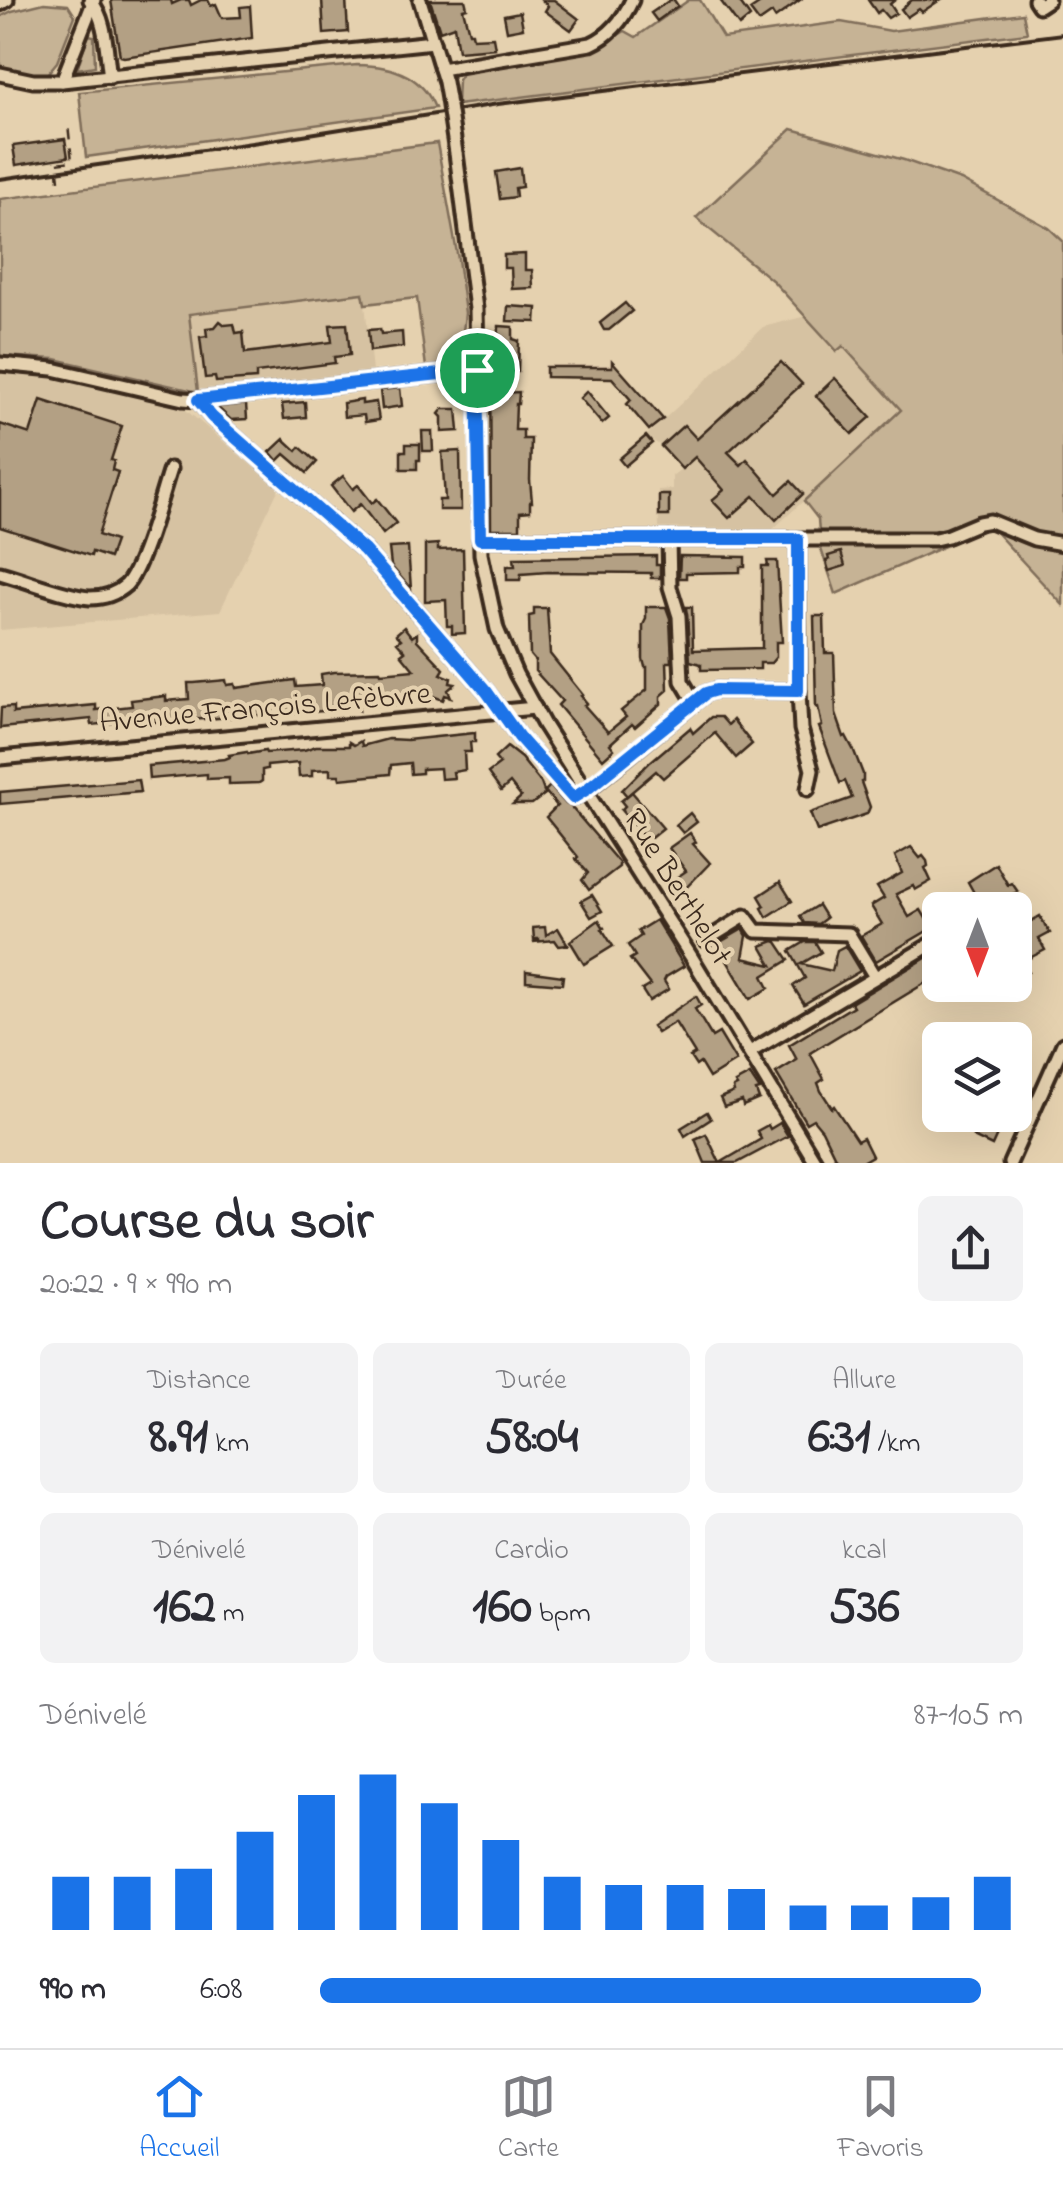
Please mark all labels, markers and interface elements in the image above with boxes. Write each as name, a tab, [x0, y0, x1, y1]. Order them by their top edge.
pin	[435, 328, 520, 413]
icon: arrive	[450, 343, 505, 398]
street label: Avenue François Lefèbvre	[98, 672, 434, 747]
street label: Rue Berthelot	[609, 800, 743, 976]
north arrow	[922, 892, 1032, 1002]
map controls	[922, 892, 1032, 1132]
button: layers	[922, 1022, 1032, 1132]
text: Course du soir	[40, 1184, 373, 1264]
button: share	[918, 1196, 1023, 1301]
text: 20:22 · 9 × 990 m	[40, 1262, 232, 1309]
text: Distance	[147, 1361, 250, 1402]
text: Durée	[496, 1361, 567, 1402]
text: Allure	[832, 1361, 896, 1402]
text: 8.91	[148, 1402, 208, 1475]
text: 58:04	[485, 1402, 578, 1475]
text: 6:31	[808, 1402, 871, 1475]
text: km	[208, 1424, 249, 1465]
text: /km	[871, 1424, 920, 1465]
text: Dénivelé	[152, 1531, 246, 1572]
text: Cardio	[494, 1531, 569, 1572]
text: kcal	[842, 1531, 886, 1572]
text: 162	[153, 1572, 216, 1645]
text: 160	[472, 1572, 532, 1645]
text: 536	[829, 1572, 900, 1645]
text: m	[216, 1594, 245, 1635]
text: bpm	[532, 1594, 591, 1635]
text: Dénivelé	[40, 1693, 147, 1740]
text: 87–105 m	[913, 1693, 1023, 1740]
text: 990 m	[40, 1967, 106, 2014]
text: 6:08	[200, 1967, 243, 2014]
tab: Accueil	[139, 2069, 219, 2170]
tab: Carte	[498, 2069, 559, 2170]
tab: Favoris	[837, 2069, 924, 2170]

